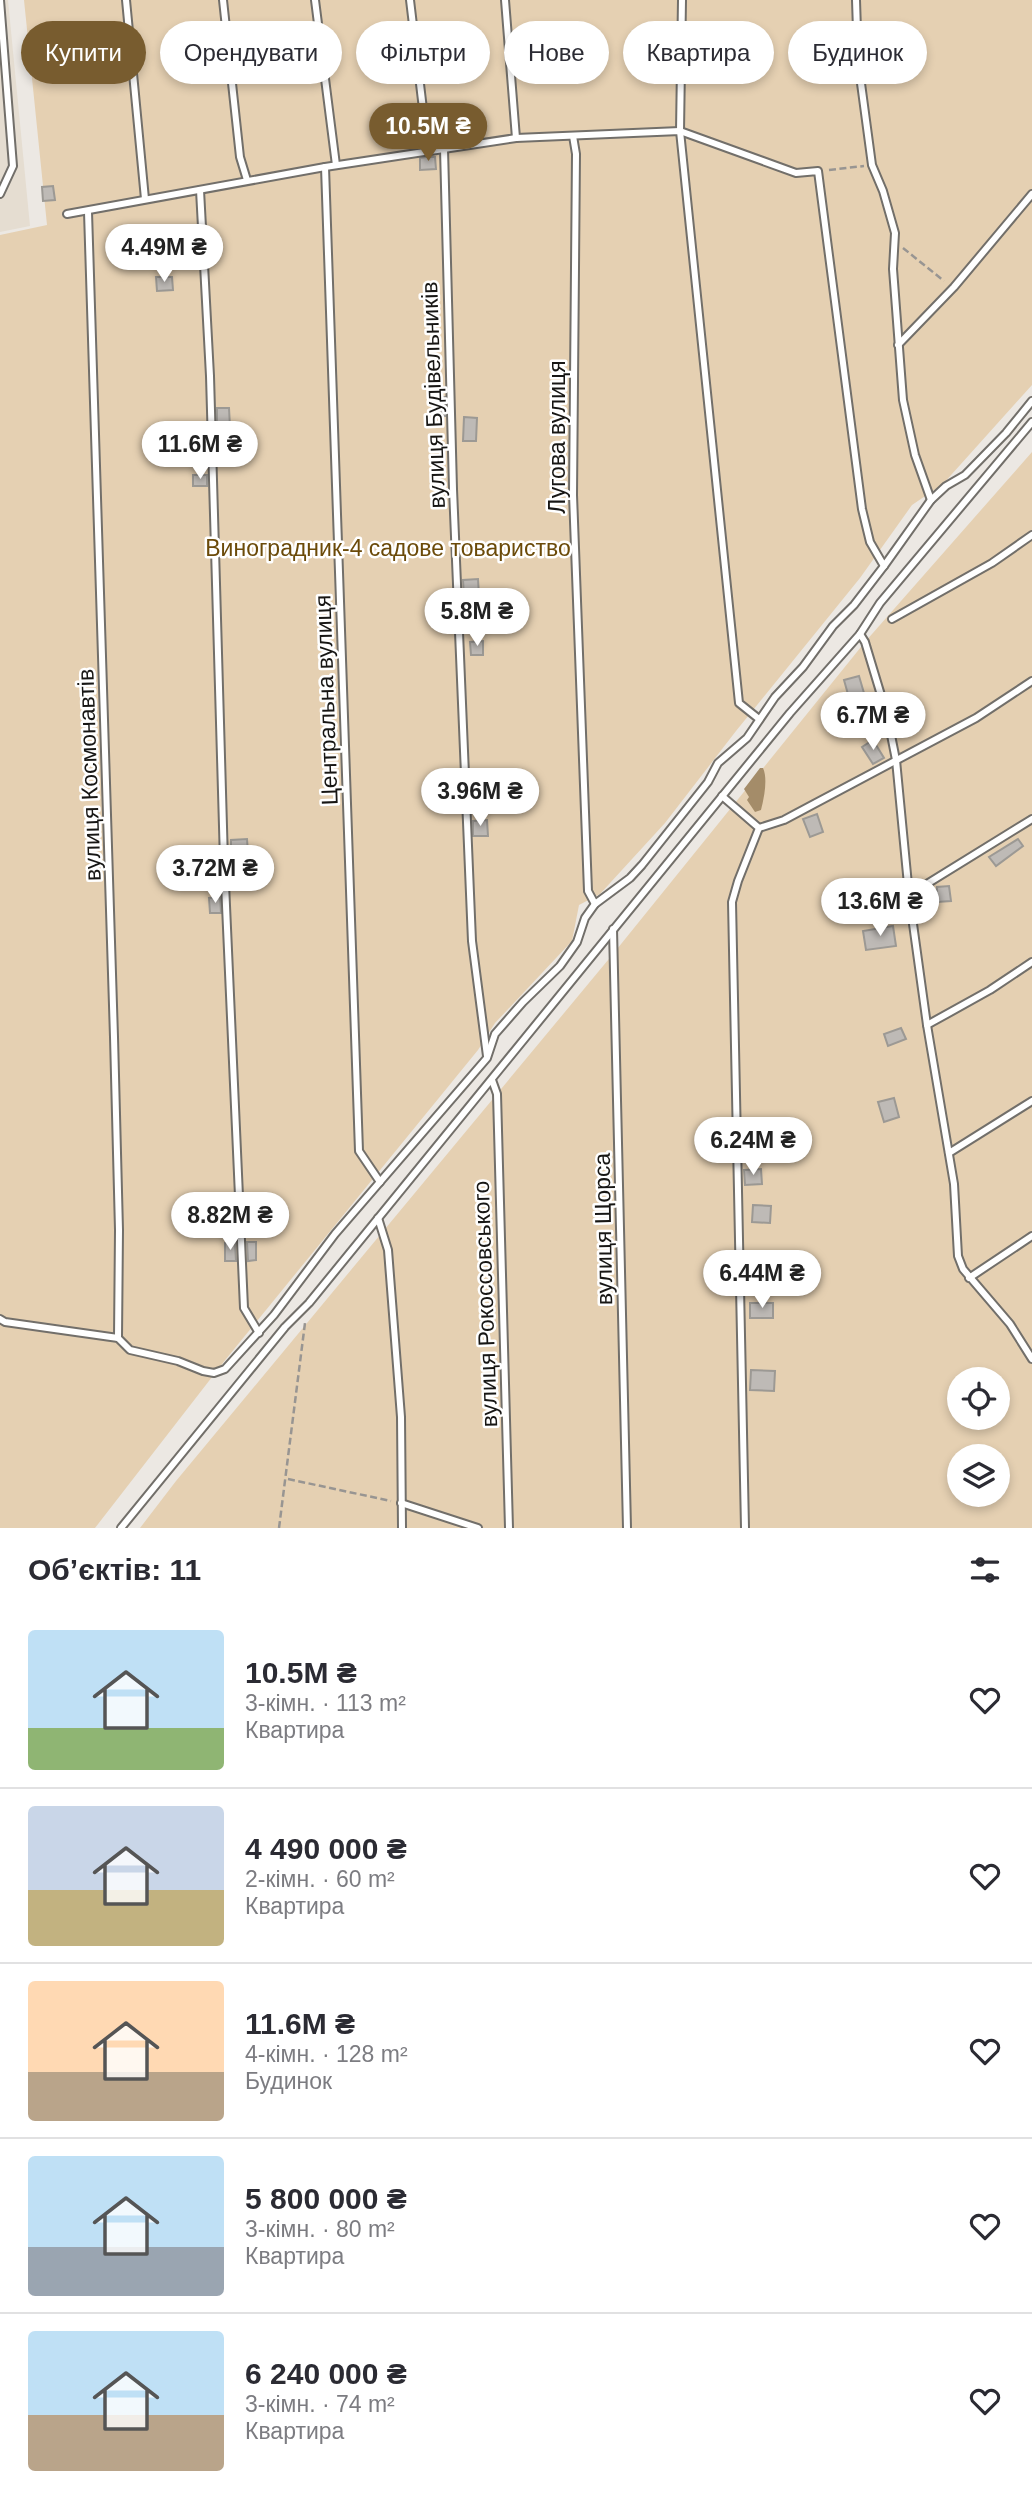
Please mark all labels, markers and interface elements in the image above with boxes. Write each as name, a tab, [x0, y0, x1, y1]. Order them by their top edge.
chip: Купити	[21, 21, 146, 84]
chip: Орендувати	[160, 21, 342, 84]
chip: Фільтри	[356, 21, 490, 84]
chip: Нове	[504, 21, 609, 84]
chip: Квартира	[623, 21, 774, 84]
chip: Будинок	[788, 21, 927, 84]
pin: 10.5M ₴	[363, 104, 493, 163]
text: 10.5M ₴	[385, 113, 471, 139]
pin: 4.49M ₴	[99, 224, 229, 284]
text: 4.49M ₴	[121, 234, 207, 260]
street label: вулиця Будівельників	[416, 281, 450, 509]
street label: Лугова вулиця	[544, 360, 570, 514]
pin: 11.6M ₴	[135, 421, 265, 481]
text: 11.6M ₴	[158, 431, 242, 457]
park label: Виноградник-4 садове товариство	[205, 535, 571, 561]
pin: 5.8M ₴	[420, 588, 534, 648]
street label: Центральна вулиця	[309, 594, 343, 806]
text: 5.8M ₴	[441, 598, 513, 624]
street label: вулиця Космонавтів	[72, 668, 106, 882]
pin: 6.7M ₴	[816, 692, 930, 752]
text: 6.7M ₴	[837, 702, 909, 728]
pin: 3.96M ₴	[415, 768, 545, 828]
text: 3.96M ₴	[437, 778, 523, 804]
pin: 3.72M ₴	[150, 846, 280, 905]
text: 3.72M ₴	[172, 855, 258, 881]
pin: 13.6M ₴	[815, 878, 945, 938]
text: 13.6M ₴	[837, 888, 923, 914]
pin: 6.24M ₴	[688, 1118, 818, 1177]
text: 6.24M ₴	[710, 1127, 796, 1153]
street label: вулиця Щорса	[589, 1152, 617, 1305]
street label: вулиця Рокоссовського	[468, 1180, 502, 1428]
pin: 8.82M ₴	[165, 1192, 295, 1252]
text: 8.82M ₴	[187, 1202, 273, 1228]
pin: 6.44M ₴	[697, 1250, 827, 1310]
text: 6.44M ₴	[719, 1260, 805, 1286]
map controls	[947, 1367, 1010, 1507]
button: locate	[947, 1367, 1010, 1430]
button: layers	[947, 1444, 1010, 1507]
icon: filters	[966, 1551, 1004, 1589]
text: Об’єктів: 11	[28, 1553, 201, 1586]
text: 10.5M ₴	[245, 1656, 357, 1689]
icon: home	[84, 1658, 168, 1742]
icon: heart	[966, 1681, 1004, 1719]
text: 3-кімн. · 113 m²	[245, 1690, 406, 1716]
text: Квартира	[245, 1717, 344, 1743]
text: 4 490 000 ₴	[245, 1832, 407, 1865]
icon: home	[84, 1834, 168, 1918]
icon: heart	[966, 1857, 1004, 1895]
text: 2-кімн. · 60 m²	[245, 1866, 395, 1892]
text: Квартира	[245, 1893, 344, 1919]
text: 11.6M ₴	[245, 2007, 355, 2040]
icon: home	[84, 2009, 168, 2093]
icon: heart	[966, 2032, 1004, 2070]
text: 4-кімн. · 128 m²	[245, 2041, 408, 2067]
text: Будинок	[245, 2068, 332, 2094]
text: 5 800 000 ₴	[245, 2182, 407, 2215]
icon: home	[84, 2184, 168, 2268]
icon: heart	[966, 2207, 1004, 2245]
text: 3-кімн. · 80 m²	[245, 2216, 395, 2242]
text: Квартира	[245, 2243, 344, 2269]
text: 6 240 000 ₴	[245, 2357, 407, 2390]
icon: home	[84, 2359, 168, 2443]
icon: heart	[966, 2382, 1004, 2420]
text: 3-кімн. · 74 m²	[245, 2391, 395, 2417]
text: Квартира	[245, 2418, 344, 2444]

